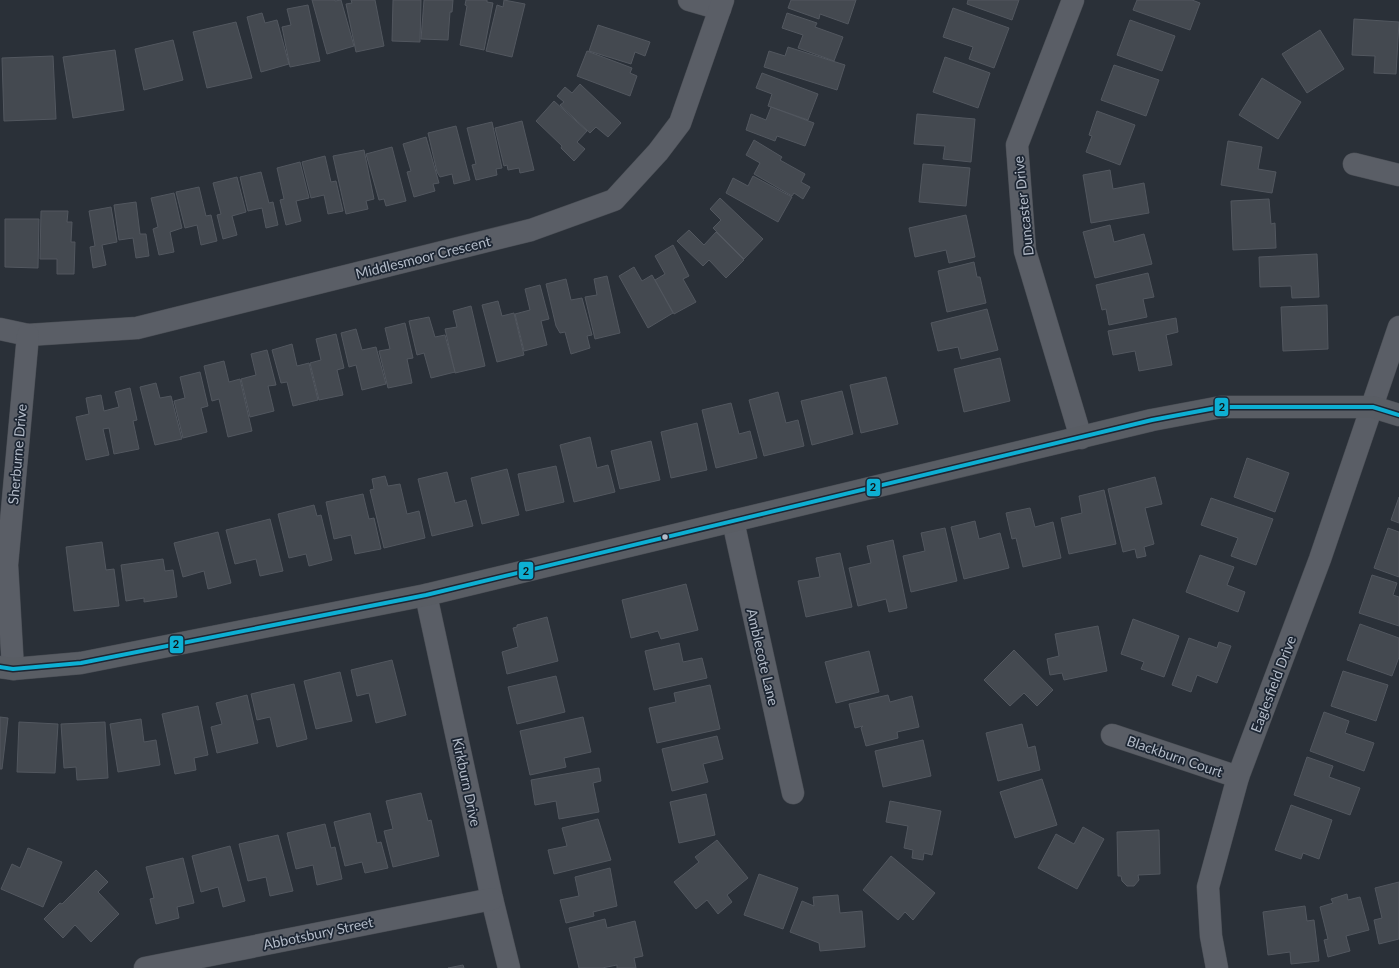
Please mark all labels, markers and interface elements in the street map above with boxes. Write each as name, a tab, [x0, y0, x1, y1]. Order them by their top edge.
street label: Duncaster Drive	[1009, 155, 1037, 257]
street label: Middlesmoor Crescent	[354, 232, 492, 282]
line badge: 2	[1214, 397, 1229, 417]
text: 2	[1219, 400, 1225, 413]
street label: Sherburne Drive	[4, 403, 30, 505]
line badge: 2	[866, 478, 881, 497]
text: 2	[870, 480, 876, 493]
unlabelled marker	[660, 532, 670, 542]
line badge: 2	[518, 561, 534, 580]
text: 2	[523, 564, 529, 577]
street label: Amblecote Lane	[744, 607, 782, 707]
street label: Eaglesfield Drive	[1247, 633, 1299, 735]
line badge: 2	[169, 635, 184, 654]
text: 2	[173, 637, 179, 650]
street label: Blackburn Court	[1125, 732, 1225, 780]
street label: Kirkburn Drive	[449, 736, 485, 828]
street label: Abbotsbury Street	[261, 913, 375, 953]

